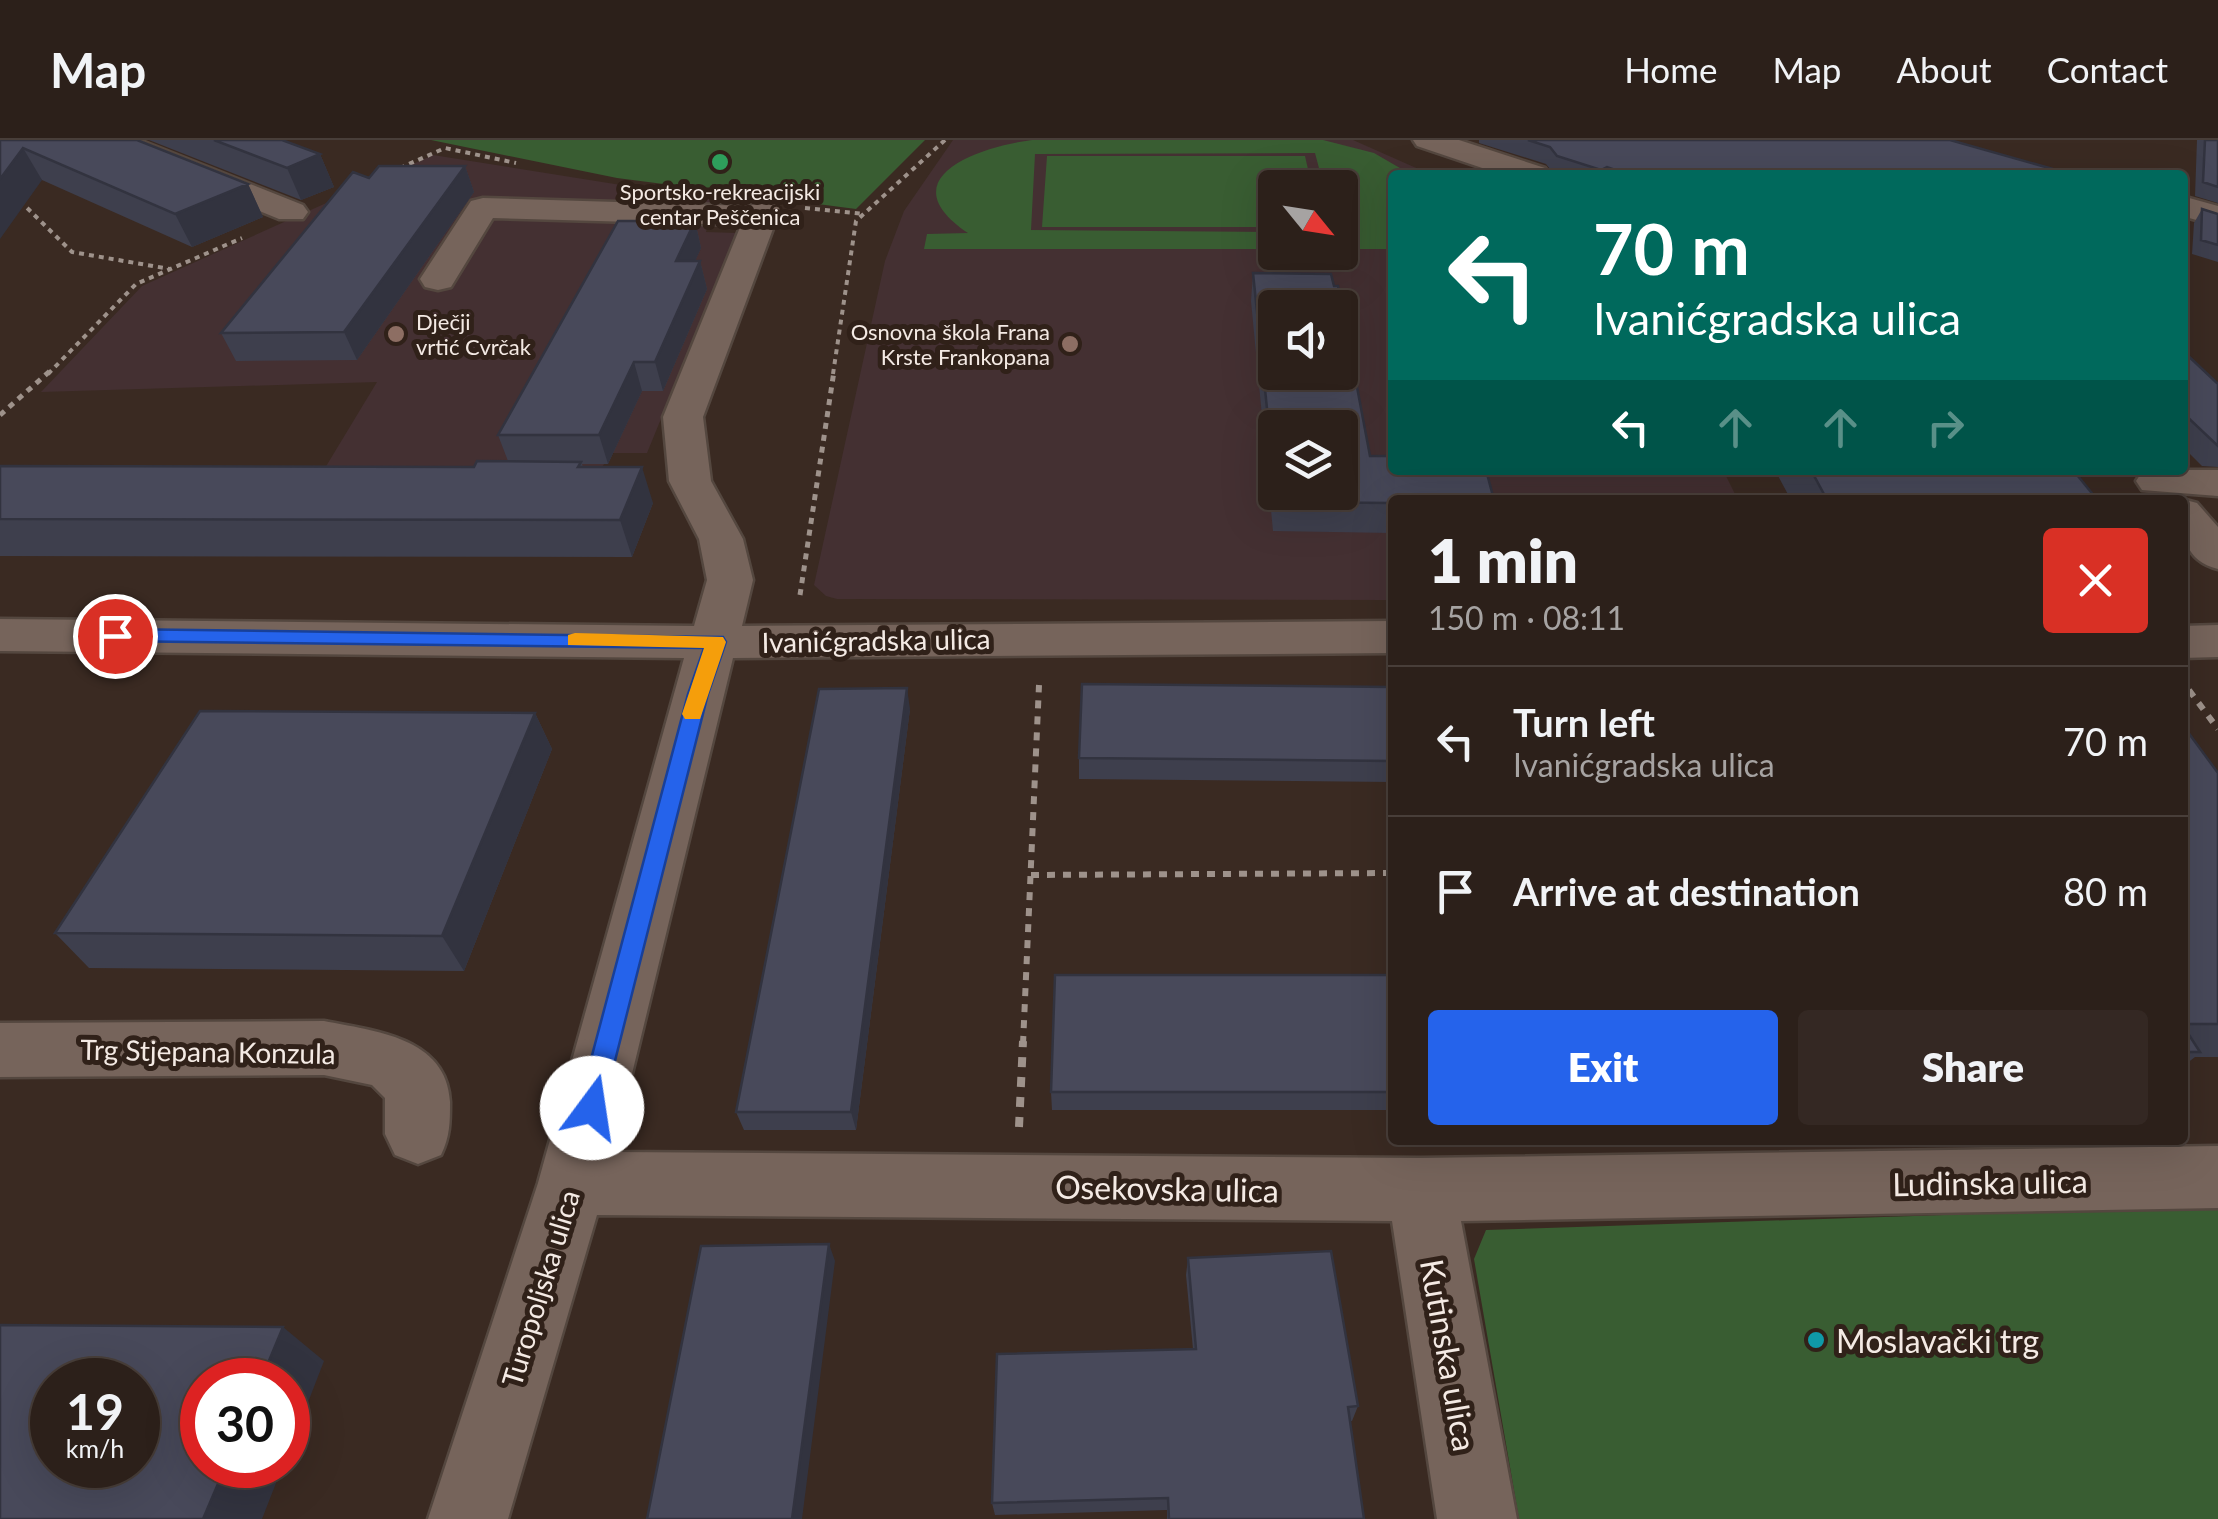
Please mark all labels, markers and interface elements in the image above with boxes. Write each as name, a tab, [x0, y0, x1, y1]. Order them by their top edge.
text: Map	[50, 41, 146, 98]
text: Home	[1624, 48, 1717, 90]
text: Map	[1772, 48, 1841, 90]
text: About	[1896, 48, 1992, 90]
text: Contact	[2047, 48, 2168, 90]
marker: Sportsko-rekreacijski centar Peščenica	[709, 151, 731, 173]
north arrow	[1258, 170, 1358, 270]
map controls	[1258, 170, 1358, 510]
place label: Sportsko-rekreacijski centar Peščenica	[620, 178, 820, 230]
text: 70 m	[1593, 206, 1750, 290]
icon: left	[1428, 210, 1558, 340]
button: sound	[1258, 290, 1358, 390]
text: Ivanićgradska ulica	[1593, 291, 1961, 345]
place label: Dječji vrtić Cvrčak	[416, 308, 532, 360]
place label: Osnovna škola Frana Krste Frankopana	[851, 318, 1050, 370]
marker: Dječji vrtić Cvrčak	[385, 323, 407, 345]
marker: Osnovna škola Frana Krste Frankopana	[1059, 333, 1081, 355]
icon: left	[1603, 400, 1658, 455]
icon: ahead	[1708, 400, 1763, 455]
icon: ahead	[1813, 400, 1868, 455]
icon: right	[1918, 400, 1973, 455]
button: layers	[1258, 410, 1358, 510]
text: 1 min	[1428, 524, 1578, 596]
button: close	[2043, 528, 2148, 633]
pin	[73, 594, 158, 679]
text: 150 m · 08:11	[1428, 598, 1625, 637]
icon: arrive	[88, 609, 143, 664]
street label: Ivanićgradska ulica	[761, 621, 991, 659]
text: Turn left	[1513, 699, 1655, 745]
icon: left	[1428, 714, 1483, 769]
text: 70 m	[2063, 718, 2148, 764]
text: Ivanićgradska ulica	[1513, 745, 1775, 784]
icon: arrive	[1428, 864, 1483, 919]
text: Arrive at destination	[1513, 868, 1860, 914]
text: 80 m	[2063, 868, 2148, 914]
button: Exit	[1428, 1010, 1778, 1125]
button: Share	[1798, 1010, 2148, 1125]
street label: Trg Stjepana Konzula	[80, 1032, 336, 1070]
position arrow	[540, 1056, 644, 1160]
street label: Ludinska ulica	[1892, 1161, 2088, 1203]
street label: Osekovska ulica	[1055, 1167, 1279, 1209]
street label: Turopoljska ulica	[494, 1186, 586, 1390]
street label: Kutinska ulica	[1413, 1256, 1485, 1454]
place label: Moslavački trg	[1836, 1321, 2039, 1360]
marker: Moslavački trg	[1805, 1329, 1827, 1351]
speed limit sign: 30	[180, 1358, 310, 1488]
text: 19	[66, 1381, 124, 1441]
text: km/h	[66, 1433, 124, 1463]

